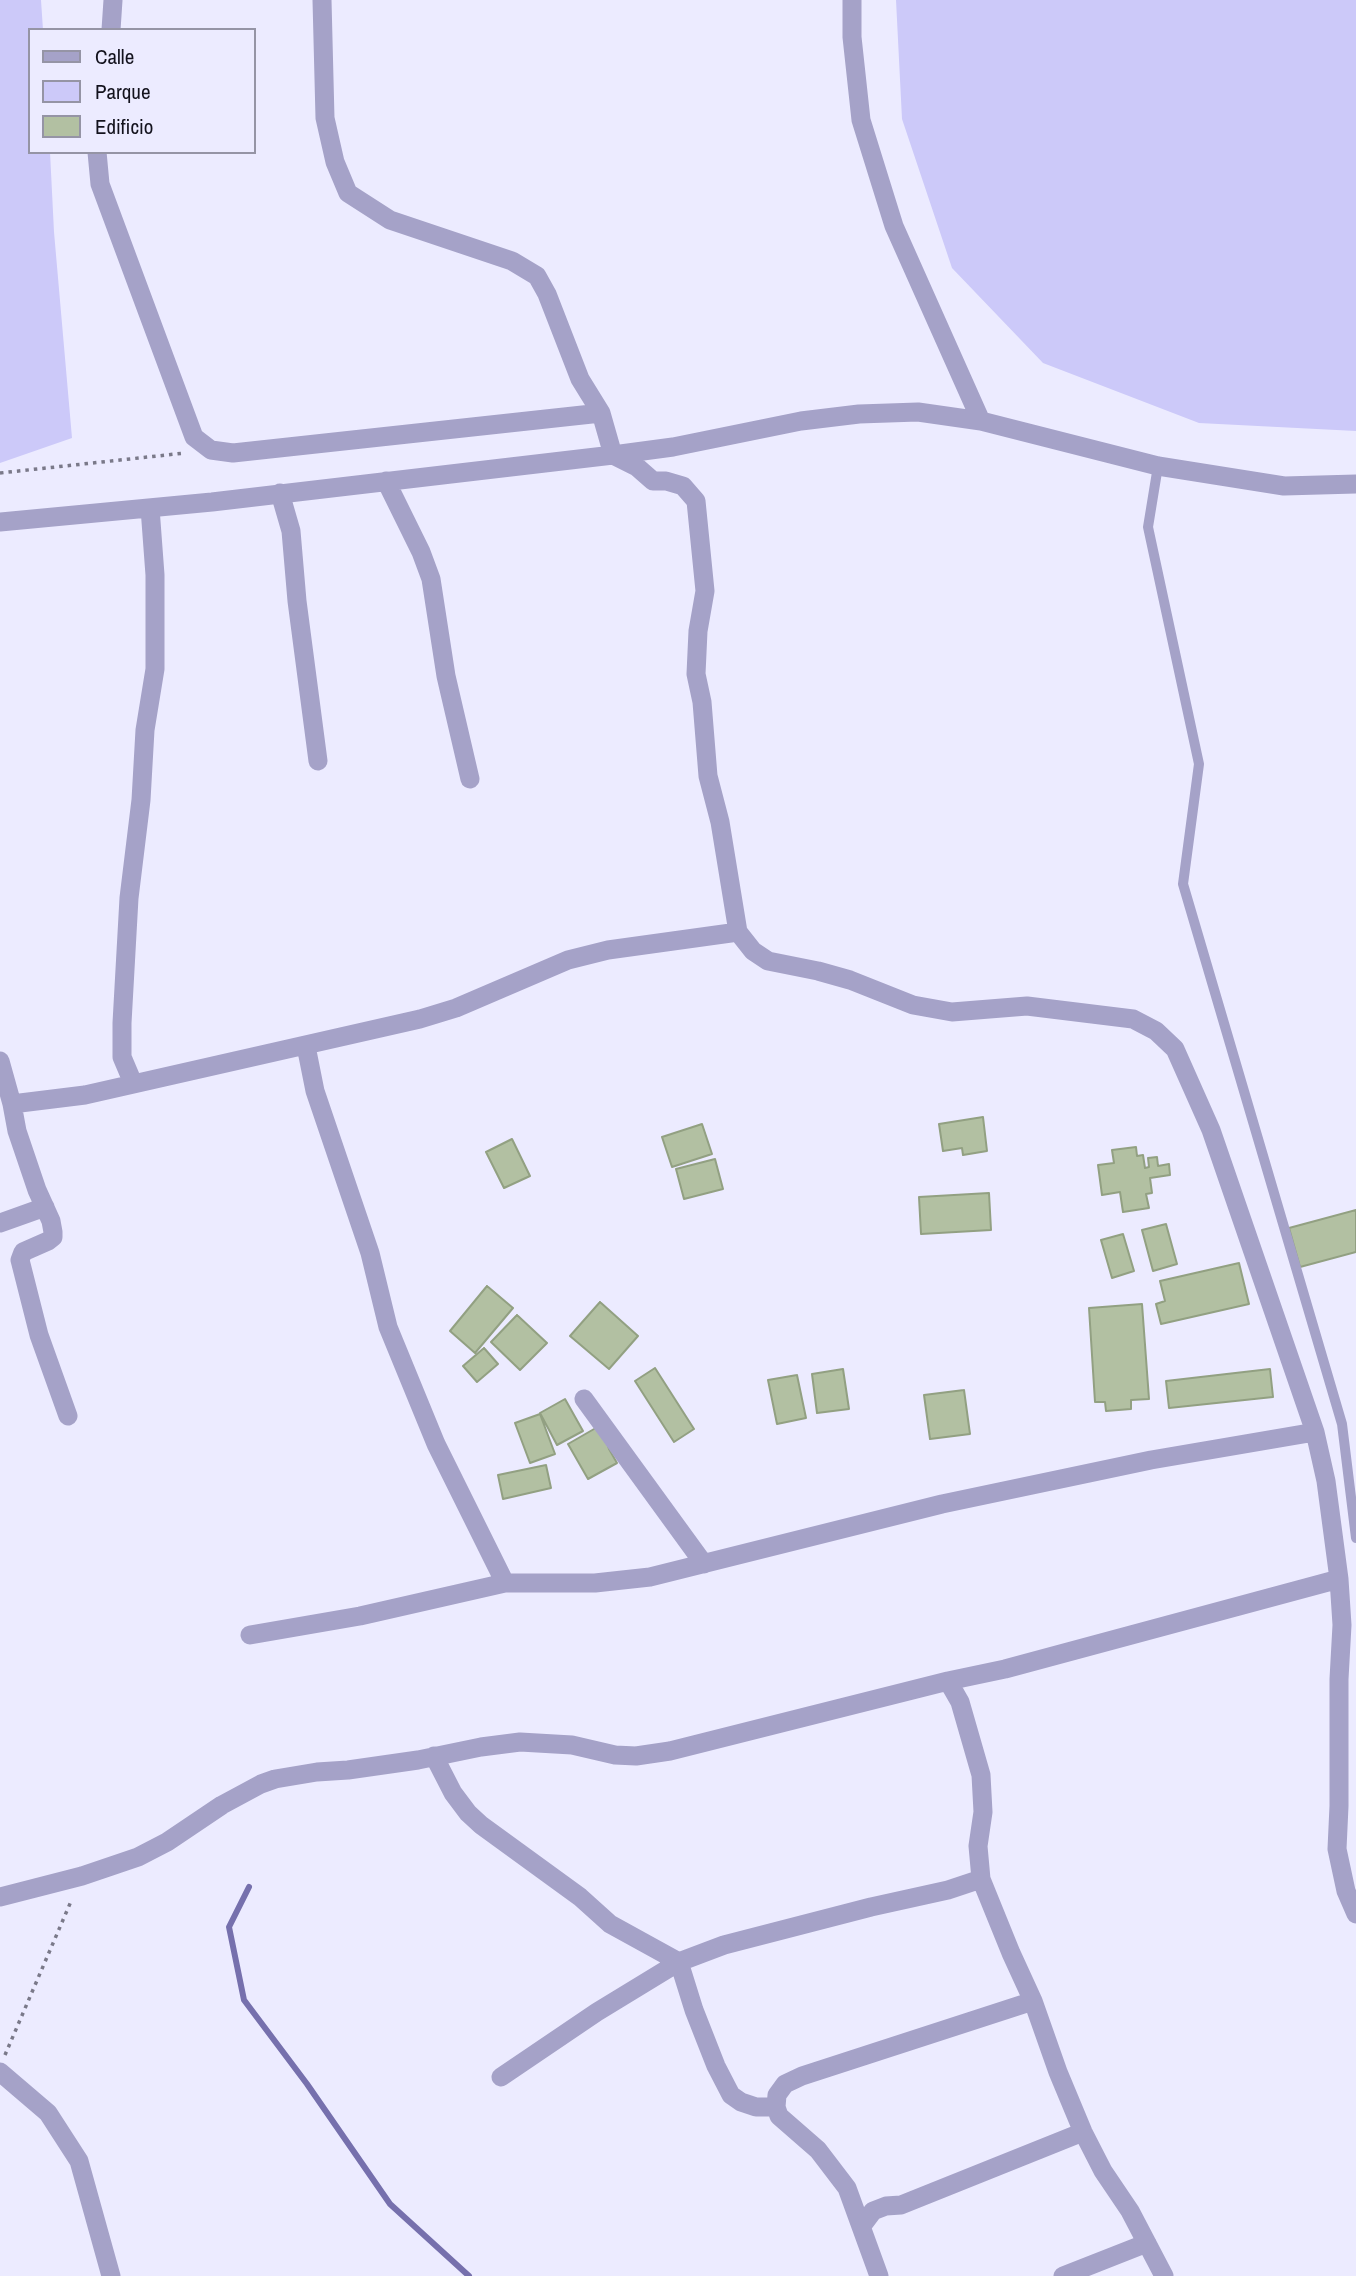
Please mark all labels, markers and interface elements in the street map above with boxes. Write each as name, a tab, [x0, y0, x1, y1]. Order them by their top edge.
legend	[28, 28, 256, 154]
text: Calle	[95, 42, 134, 71]
text: Parque	[95, 77, 151, 106]
text: Edificio	[95, 112, 153, 141]

